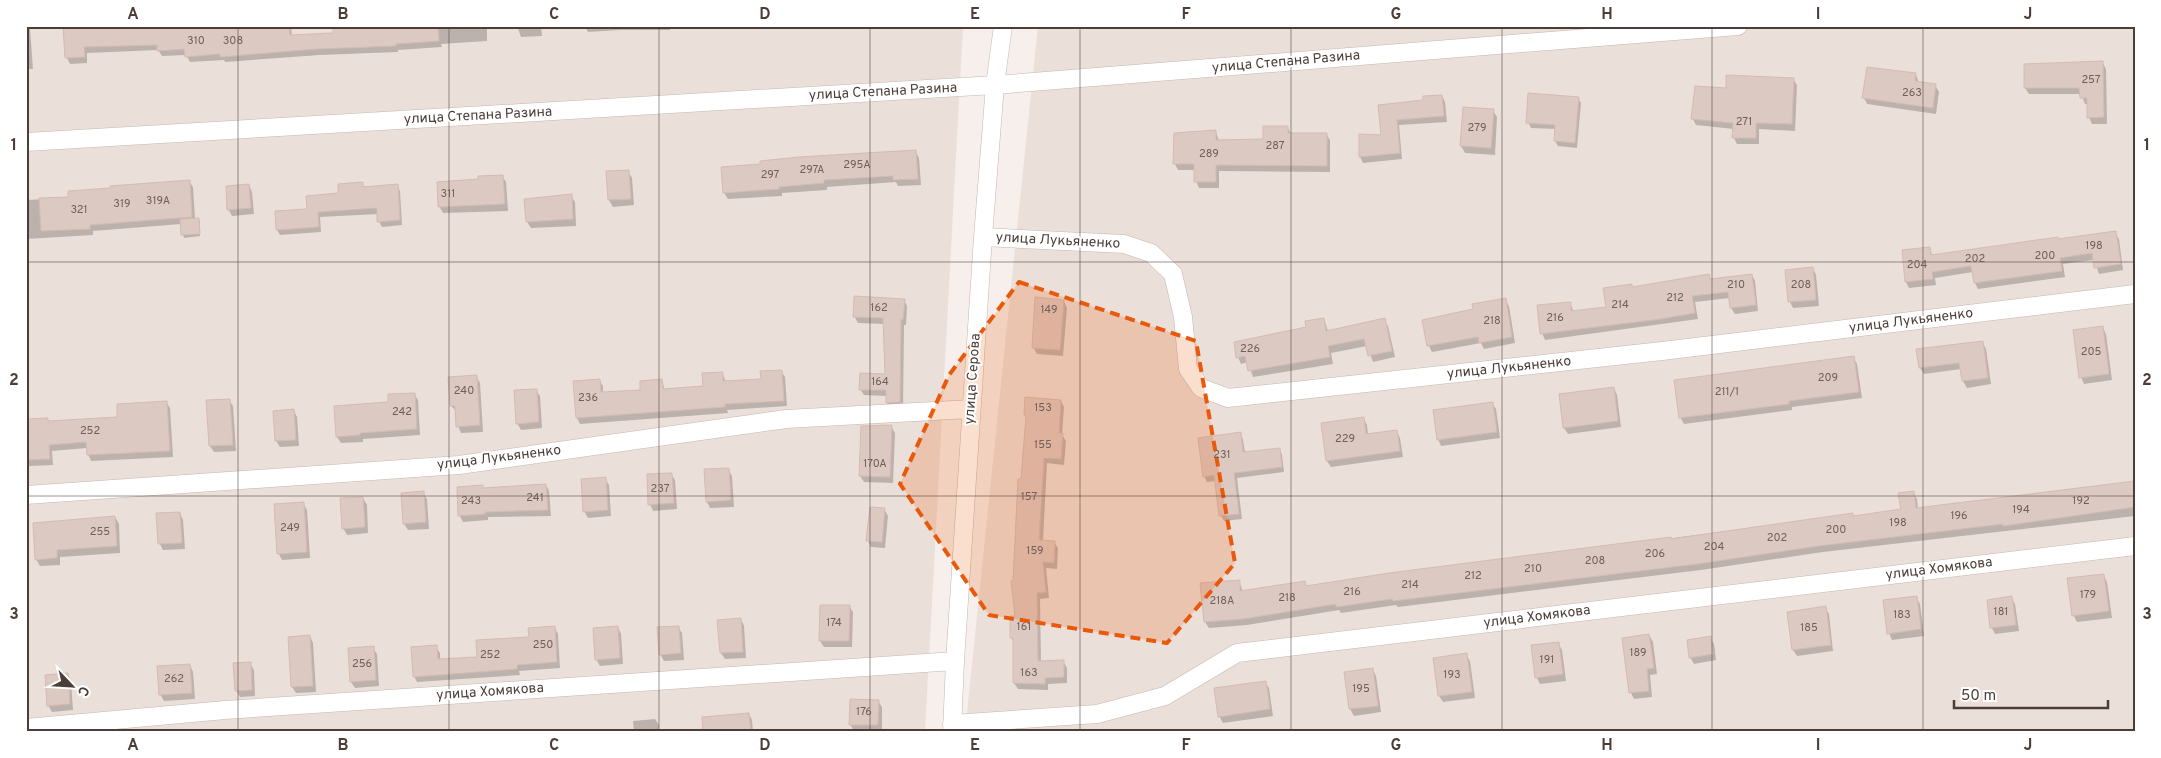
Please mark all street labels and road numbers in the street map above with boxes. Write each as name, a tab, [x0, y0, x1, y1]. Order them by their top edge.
street label: улица Степана Разина	[1211, 47, 1361, 77]
street label: улица Степана Разина	[808, 80, 958, 104]
street label: улица Степана Разина	[403, 104, 553, 128]
street label: улица Лукьяненко	[995, 229, 1121, 253]
street label: улица Лукьяненко	[1848, 305, 1974, 337]
street label: улица Серова	[961, 333, 985, 425]
street label: улица Лукьяненко	[1446, 353, 1572, 383]
street label: улица Лукьяненко	[436, 442, 562, 474]
street label: улица Хомякова	[1884, 554, 1994, 584]
street label: улица Хомякова	[1482, 602, 1592, 632]
street label: улица Хомякова	[436, 680, 544, 704]

